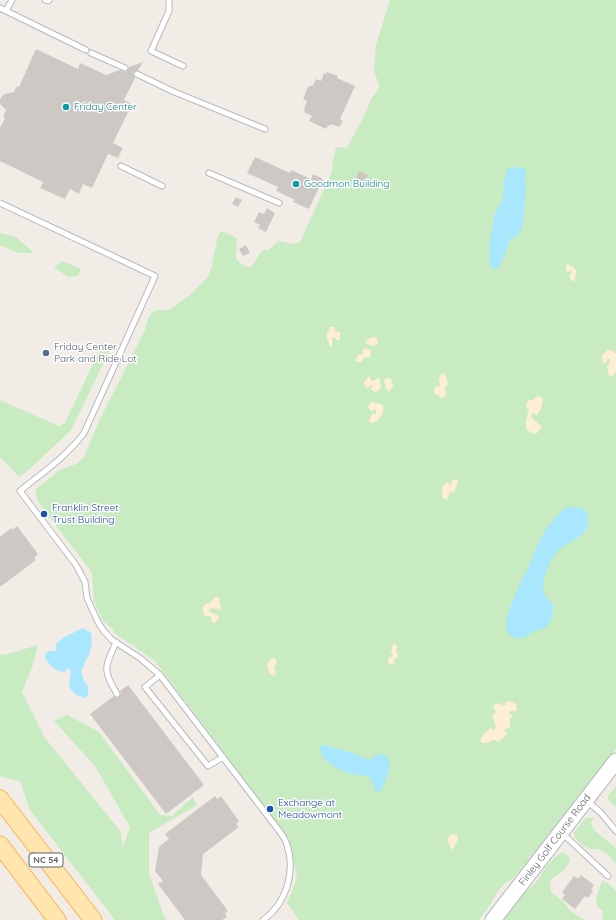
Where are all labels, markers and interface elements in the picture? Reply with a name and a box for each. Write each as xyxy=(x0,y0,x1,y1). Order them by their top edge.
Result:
place label: Friday Center xyxy=(74,101,137,113)
marker: Friday Center xyxy=(61,102,71,112)
place label: Goodmon Building xyxy=(304,178,390,190)
marker: Goodmon Building xyxy=(291,179,301,189)
place label: Friday Center Park and Ride Lot xyxy=(54,341,137,364)
marker: Friday Center Park and Ride Lot xyxy=(41,348,51,358)
place label: Franklin Street Trust Building xyxy=(52,502,119,526)
marker: Franklin Street Trust Building xyxy=(39,509,49,519)
street label: Finley Golf Course Road xyxy=(517,792,593,888)
place label: Exchange at Meadowmont xyxy=(278,797,342,820)
marker: Exchange at Meadowmont xyxy=(265,804,275,814)
road number: NC 54 xyxy=(29,853,63,867)

